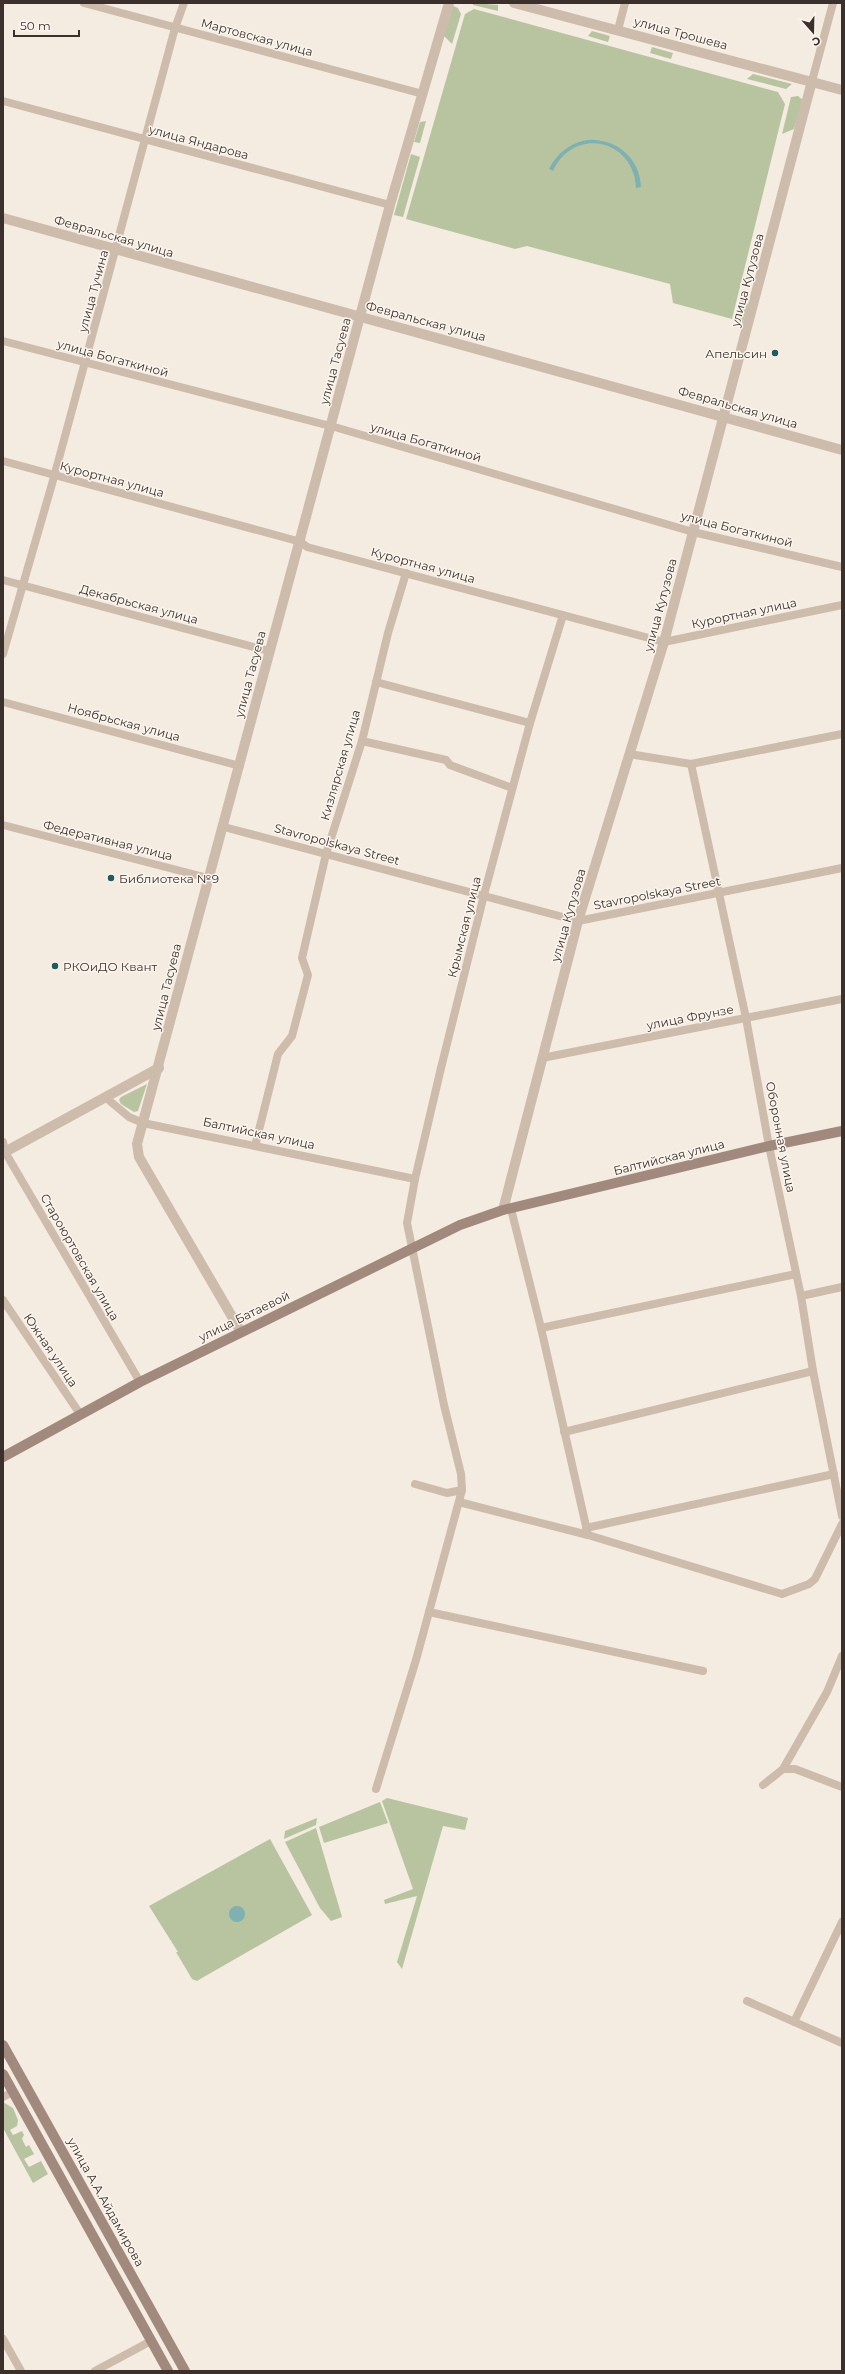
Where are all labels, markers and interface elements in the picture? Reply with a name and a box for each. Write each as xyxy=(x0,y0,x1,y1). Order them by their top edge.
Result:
scale bar xyxy=(14,12,79,38)
north arrow xyxy=(793,12,833,52)
street label: улица Трошева xyxy=(632,13,729,53)
street label: Мартовская улица xyxy=(199,15,315,59)
text: 50 m xyxy=(20,18,51,33)
text: С xyxy=(810,33,823,49)
street label: улица Яндарова xyxy=(147,121,250,163)
street label: Февральская улица xyxy=(52,212,176,260)
street label: улица Кутузова xyxy=(727,232,767,329)
street label: улица Тучина xyxy=(75,248,111,335)
street label: Февральская улица xyxy=(364,298,488,344)
street label: улица Тасуева xyxy=(316,316,354,407)
street label: улица Богаткиной xyxy=(55,336,170,380)
place label: Апельсин xyxy=(705,346,767,361)
marker: Апельсин xyxy=(770,348,780,358)
street label: Февральская улица xyxy=(676,383,800,431)
street label: улица Богаткиной xyxy=(368,419,483,465)
street label: Курортная улица xyxy=(58,458,166,500)
street label: улица Богаткиной xyxy=(679,508,794,550)
street label: Курортная улица xyxy=(369,544,477,586)
street label: улица Кутузова xyxy=(640,557,680,654)
street label: Декабрьская улица xyxy=(78,581,200,627)
street label: Курортная улица xyxy=(690,595,798,631)
street label: улица Тасуева xyxy=(231,629,269,720)
street label: Ноябрьская улица xyxy=(66,700,182,744)
street label: Кизлярская улица xyxy=(317,708,363,822)
street label: Федеративная улица xyxy=(42,817,174,863)
street label: Stavropolskaya Street xyxy=(273,820,401,868)
street label: улица Кутузова xyxy=(547,867,588,964)
place label: Библиотека №9 xyxy=(119,871,219,886)
marker: Библиотека №9 xyxy=(106,873,116,883)
street label: Stavropolskaya Street xyxy=(592,873,722,913)
street label: Крымская улица xyxy=(444,875,484,979)
street label: улица Тасуева xyxy=(148,942,184,1033)
place label: РКОиДО Квант xyxy=(63,959,158,974)
marker: РКОиДО Квант xyxy=(50,961,60,971)
street label: улица Фрунзе xyxy=(644,1001,735,1033)
street label: Оборонная улица xyxy=(763,1080,799,1194)
street label: Балтийская улица xyxy=(202,1114,316,1152)
street label: Балтийская улица xyxy=(612,1136,726,1178)
street label: Староюртовская улица xyxy=(37,1191,123,1323)
street label: улица Батаевой xyxy=(195,1287,292,1345)
street label: Южная улица xyxy=(21,1310,81,1390)
street label: улица А.А.Айдамирова xyxy=(64,2134,148,2269)

